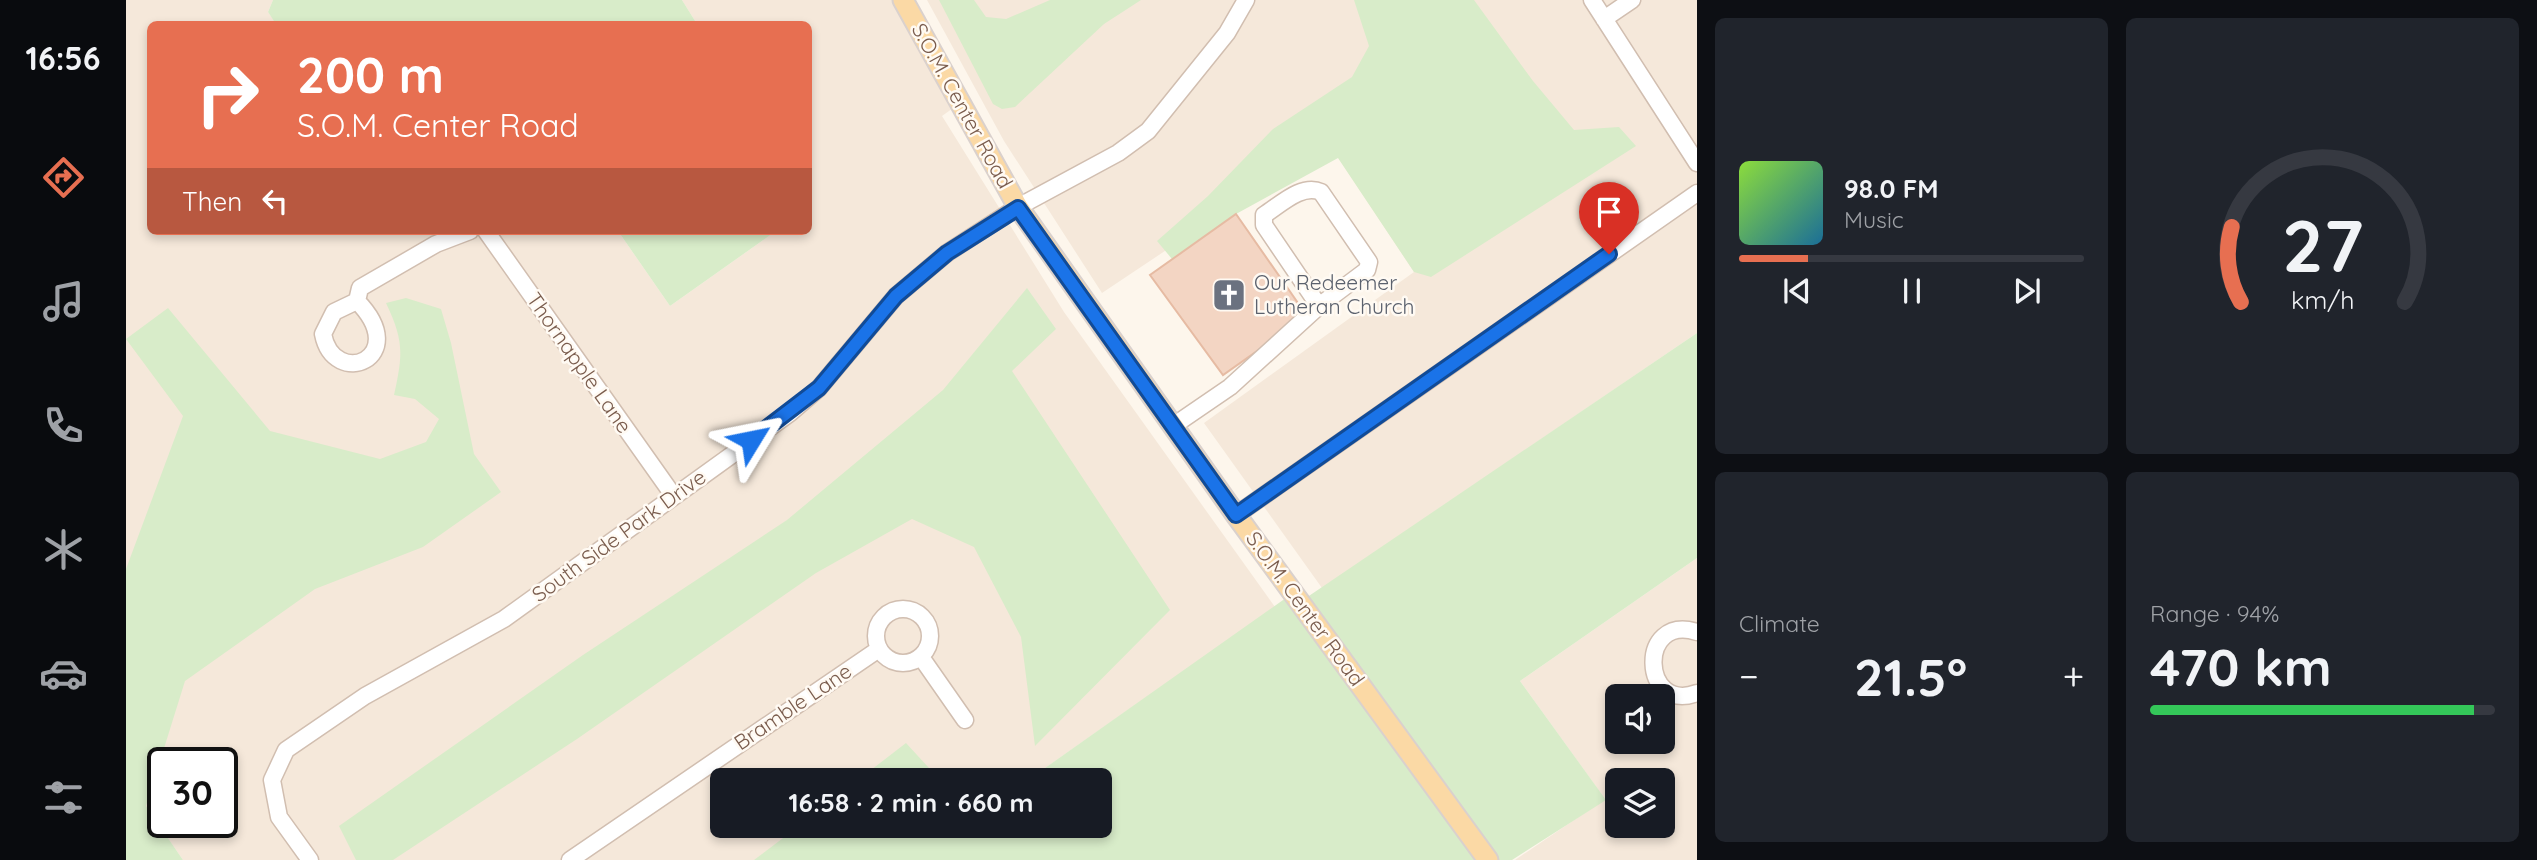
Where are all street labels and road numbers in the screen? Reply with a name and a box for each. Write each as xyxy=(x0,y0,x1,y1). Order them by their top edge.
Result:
street label: S.O.M. Center Road xyxy=(907,18,1019,193)
street label: Thornapple Lane xyxy=(522,287,638,438)
street label: South Side Park Drive xyxy=(526,463,710,607)
street label: S.O.M. Center Road xyxy=(1241,526,1371,691)
street label: Bramble Lane xyxy=(729,657,856,755)

